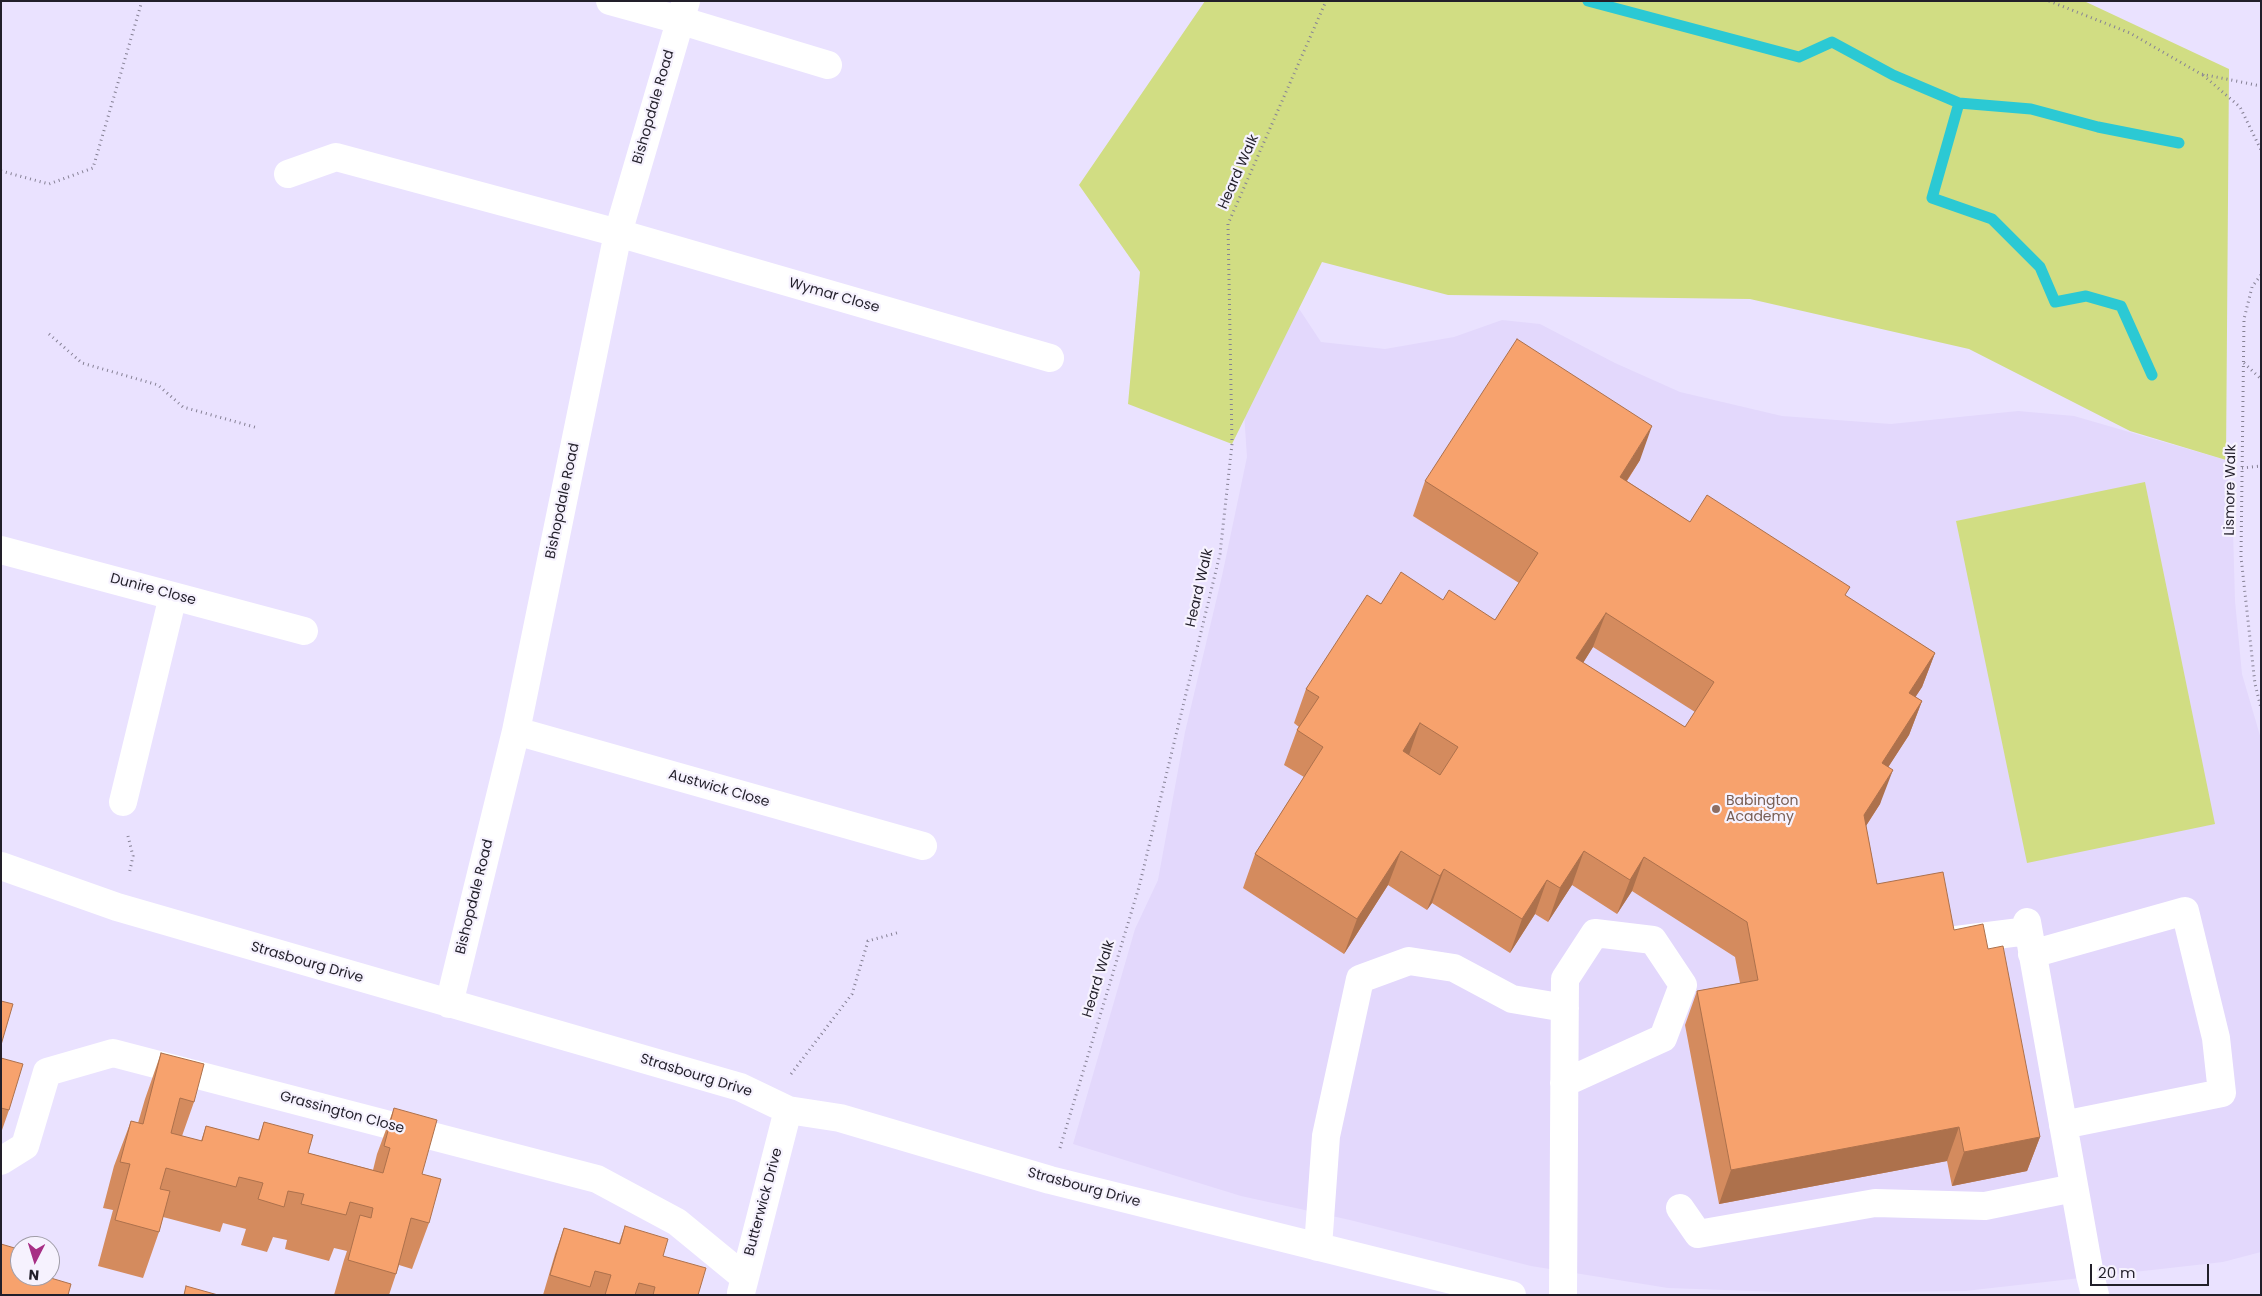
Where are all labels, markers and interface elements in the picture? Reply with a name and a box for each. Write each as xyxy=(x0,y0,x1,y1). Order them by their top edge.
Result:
street label: Bishopdale Road xyxy=(630,48,678,166)
street label: Heard Walk xyxy=(1215,132,1263,212)
street label: Wymar Close xyxy=(787,275,881,317)
street label: Bishopdale Road xyxy=(543,442,583,560)
street label: Lismore Walk xyxy=(2222,444,2240,536)
street label: Heard Walk xyxy=(1183,547,1217,629)
street label: Dunire Close xyxy=(108,570,198,610)
street label: Austwick Close xyxy=(667,767,771,811)
place label: Babington Academy xyxy=(1726,793,1798,826)
marker: Babington Academy xyxy=(1710,803,1722,815)
street label: Bishopdale Road xyxy=(453,838,497,956)
street label: Heard Walk xyxy=(1079,938,1119,1020)
street label: Strasbourg Drive xyxy=(249,939,365,987)
street label: Strasbourg Drive xyxy=(638,1051,754,1101)
street label: Grassington Close xyxy=(278,1088,406,1138)
street label: Butterwick Drive xyxy=(742,1146,786,1258)
street label: Strasbourg Drive xyxy=(1026,1165,1142,1211)
north arrow xyxy=(10,1236,60,1286)
scale bar xyxy=(2092,1254,2211,1286)
text: 20 m xyxy=(2098,1262,2136,1283)
text: N xyxy=(28,1265,40,1285)

